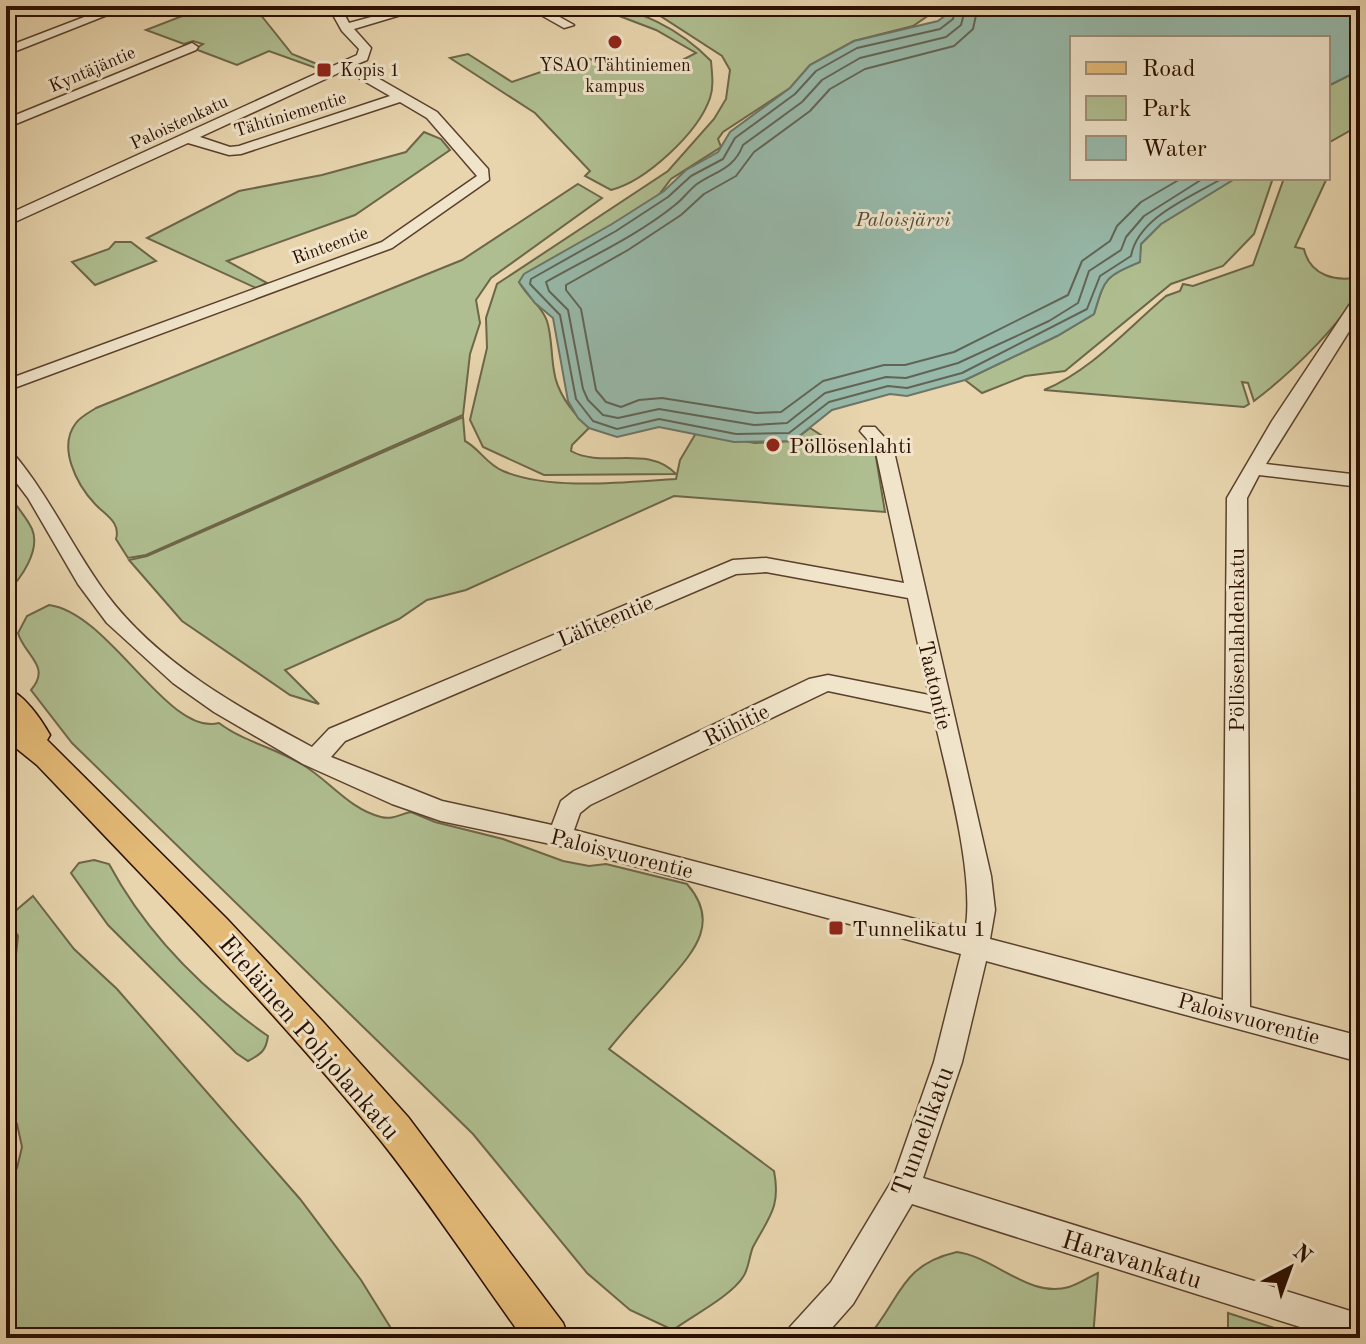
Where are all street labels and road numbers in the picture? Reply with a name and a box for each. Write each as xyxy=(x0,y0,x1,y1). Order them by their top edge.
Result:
street label: Kyntäjäntie xyxy=(47,44,138,96)
street label: Tähtiniementie xyxy=(232,89,349,141)
street label: Paloistenkatu xyxy=(128,92,231,153)
street label: Rinteentie xyxy=(290,224,371,268)
street label: Pöllösenlahdenkatu xyxy=(1227,548,1249,732)
street label: Lähteentie xyxy=(555,592,657,652)
street label: Taatontie xyxy=(913,639,955,732)
street label: Riihitie xyxy=(701,701,773,751)
street label: Paloisvuorentie xyxy=(548,827,695,883)
street label: Eteläinen Pohjolankatu xyxy=(213,931,404,1145)
street label: Paloisvuorentie xyxy=(1175,990,1322,1049)
street label: Tunnelikatu xyxy=(888,1063,959,1200)
street label: Haravankatu xyxy=(1058,1227,1205,1295)

